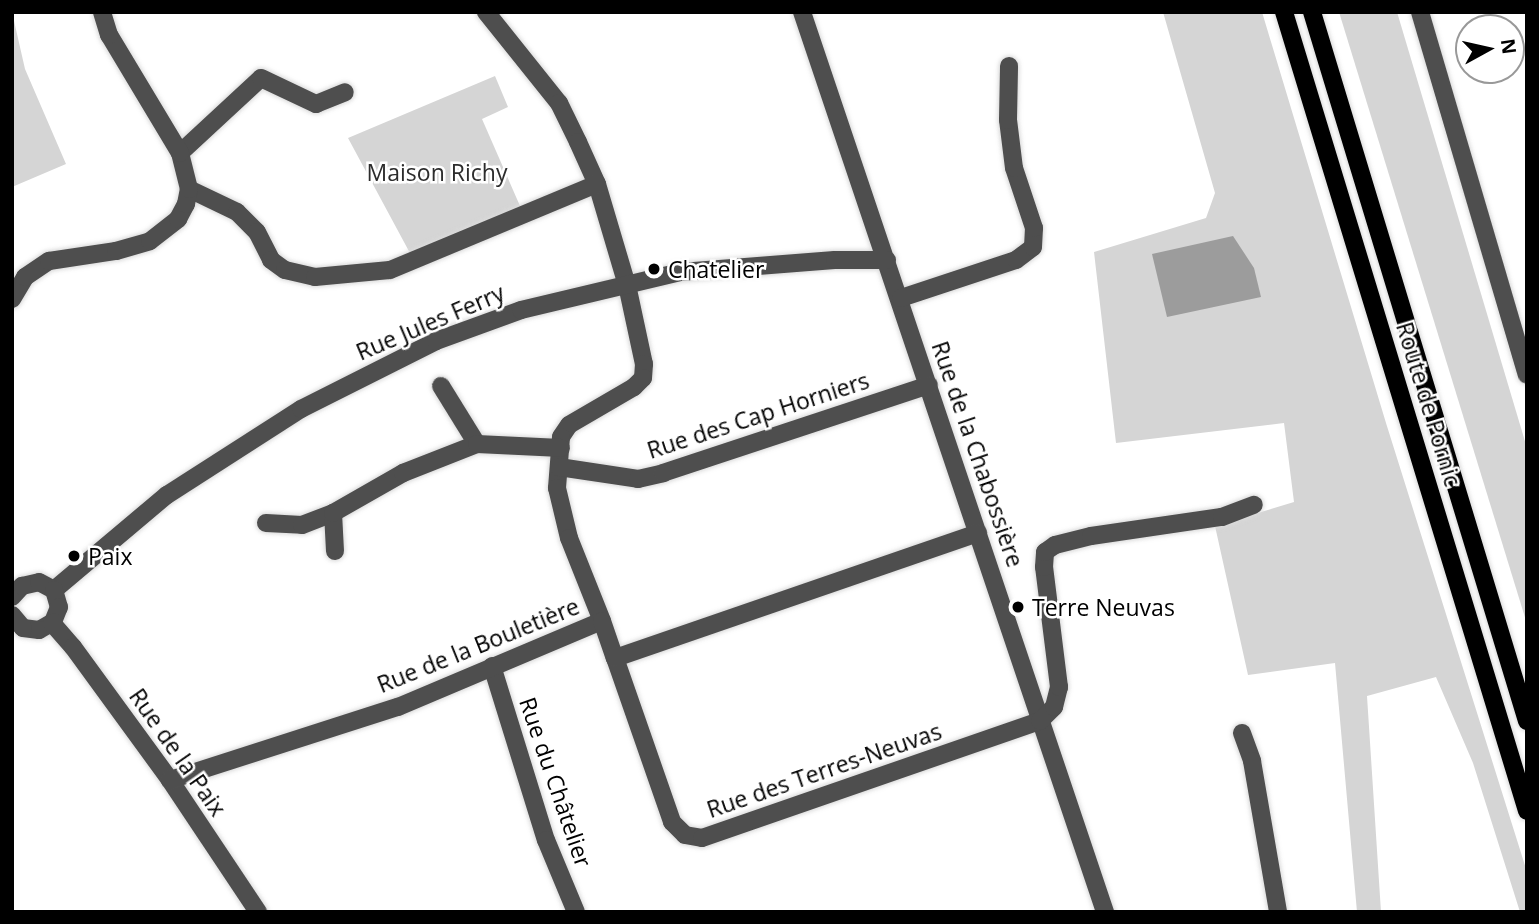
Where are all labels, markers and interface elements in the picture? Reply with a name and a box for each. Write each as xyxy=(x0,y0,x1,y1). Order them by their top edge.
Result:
north arrow xyxy=(1455,14,1525,84)
text: N xyxy=(1495,37,1523,56)
park label: Maison Richy xyxy=(367,158,507,186)
place label: Chatelier xyxy=(668,255,764,283)
marker: Chatelier xyxy=(646,261,662,277)
street label: Rue Jules Ferry xyxy=(352,278,508,366)
street label: Route de Pornic xyxy=(1391,319,1467,489)
street label: Rue de la Chabossière xyxy=(926,337,1030,571)
street label: Rue des Cap Horniers xyxy=(644,366,872,464)
place label: Paix xyxy=(88,542,132,570)
marker: Paix xyxy=(66,548,82,564)
street label: Rue de la Bouletière xyxy=(373,592,583,698)
place label: Terre Neuvas xyxy=(1032,593,1175,621)
marker: Terre Neuvas xyxy=(1010,599,1026,615)
street label: Rue de la Paix xyxy=(124,683,232,821)
street label: Rue du Châtelier xyxy=(514,693,598,871)
street label: Rue des Terres-Neuvas xyxy=(703,717,945,823)

